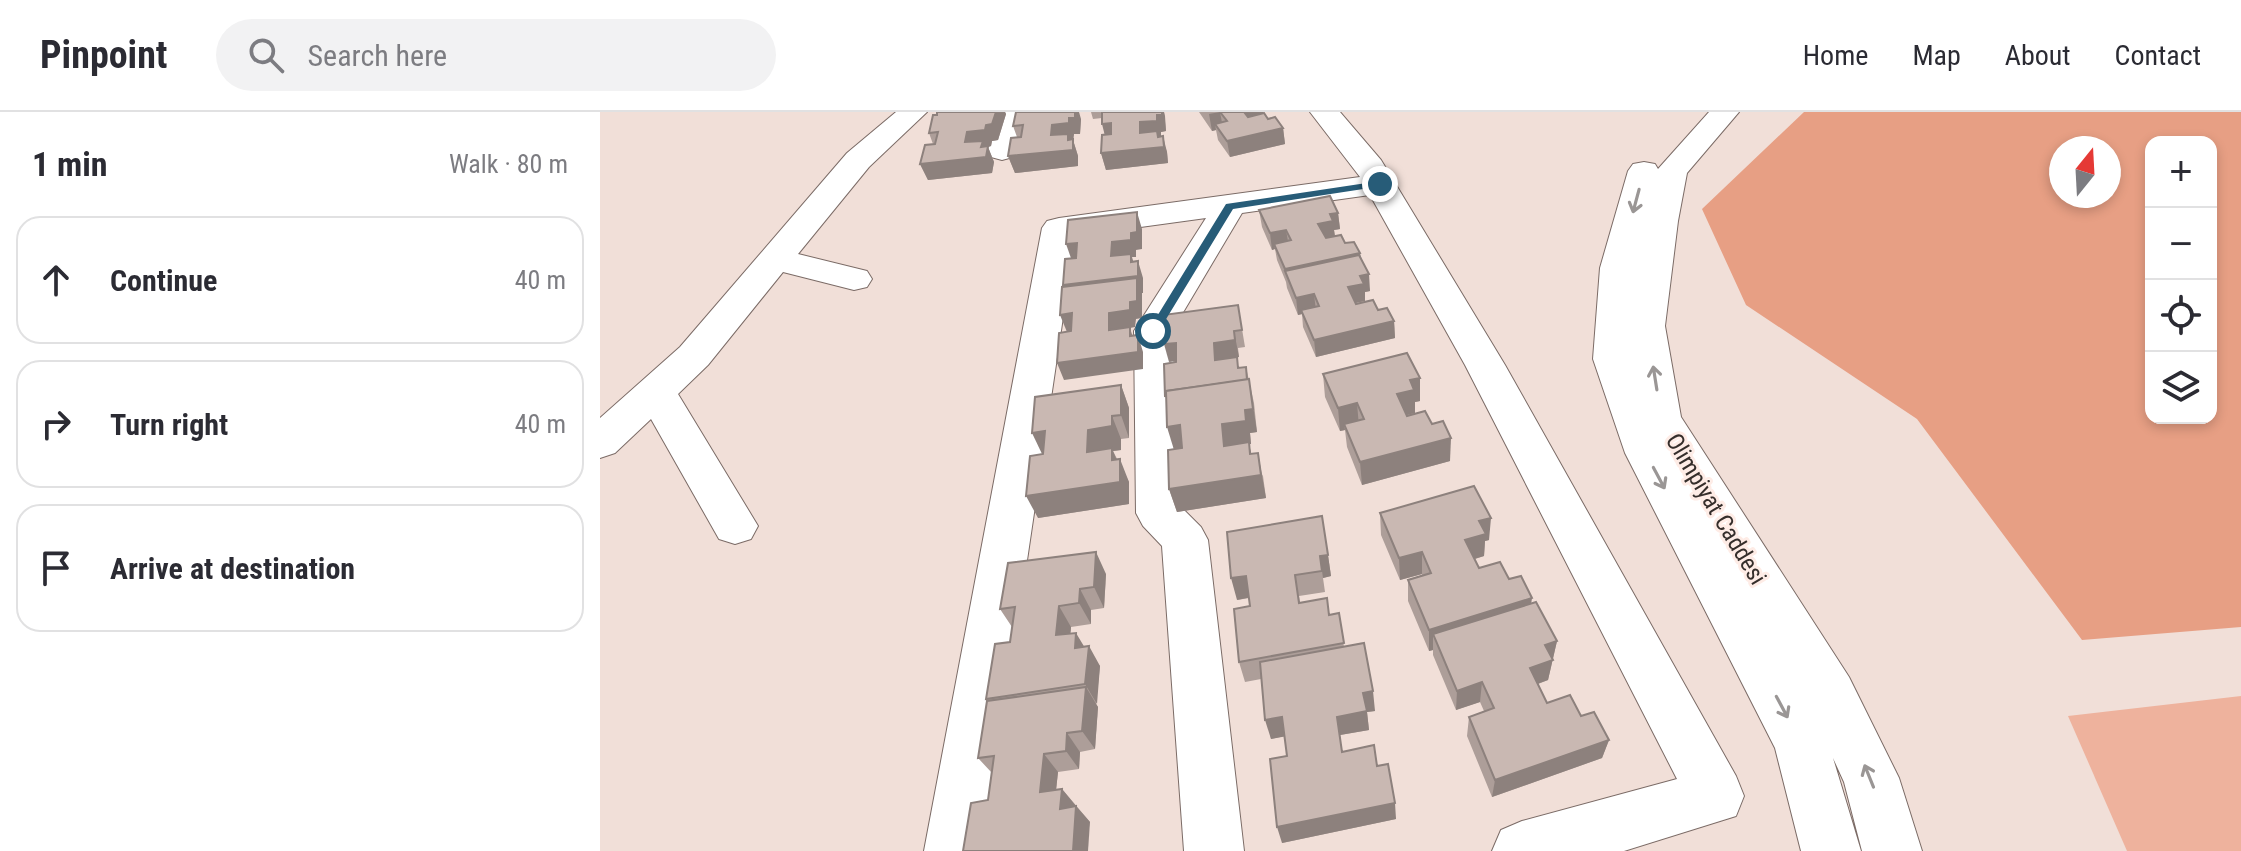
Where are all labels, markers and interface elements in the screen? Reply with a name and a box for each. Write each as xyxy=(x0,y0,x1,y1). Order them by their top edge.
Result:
search box xyxy=(216,19,776,91)
text: Pinpoint xyxy=(40,33,168,77)
icon: search xyxy=(244,33,288,77)
text: Search here xyxy=(308,38,447,73)
text: Home xyxy=(1803,39,1868,72)
text: Map xyxy=(1912,39,1961,72)
text: About xyxy=(2005,39,2071,72)
text: Contact xyxy=(2115,39,2201,72)
north arrow xyxy=(2049,136,2121,208)
map controls xyxy=(2145,136,2217,424)
button: + xyxy=(2145,136,2217,208)
text: 1 min xyxy=(32,144,108,184)
text: Walk · 80 m xyxy=(449,149,568,179)
route end xyxy=(1362,166,1398,202)
one-way arrow xyxy=(1628,188,1643,214)
button: − xyxy=(2145,208,2217,280)
icon: ahead xyxy=(34,258,78,302)
text: Continue xyxy=(110,263,217,298)
text: 40 m xyxy=(515,265,566,295)
button: locate xyxy=(2145,280,2217,352)
route start xyxy=(1135,313,1171,349)
button: layers xyxy=(2145,352,2217,424)
one-way arrow xyxy=(1646,365,1661,391)
icon: right xyxy=(34,402,78,446)
text: Turn right xyxy=(110,407,228,442)
text: 40 m xyxy=(515,409,566,439)
street label: Olimpiyat Caddesi xyxy=(1660,428,1772,590)
one-way arrow xyxy=(1652,465,1668,489)
icon: arrive xyxy=(34,546,78,590)
text: Arrive at destination xyxy=(110,551,355,586)
one-way arrow xyxy=(1775,694,1790,718)
one-way arrow xyxy=(1861,765,1876,789)

